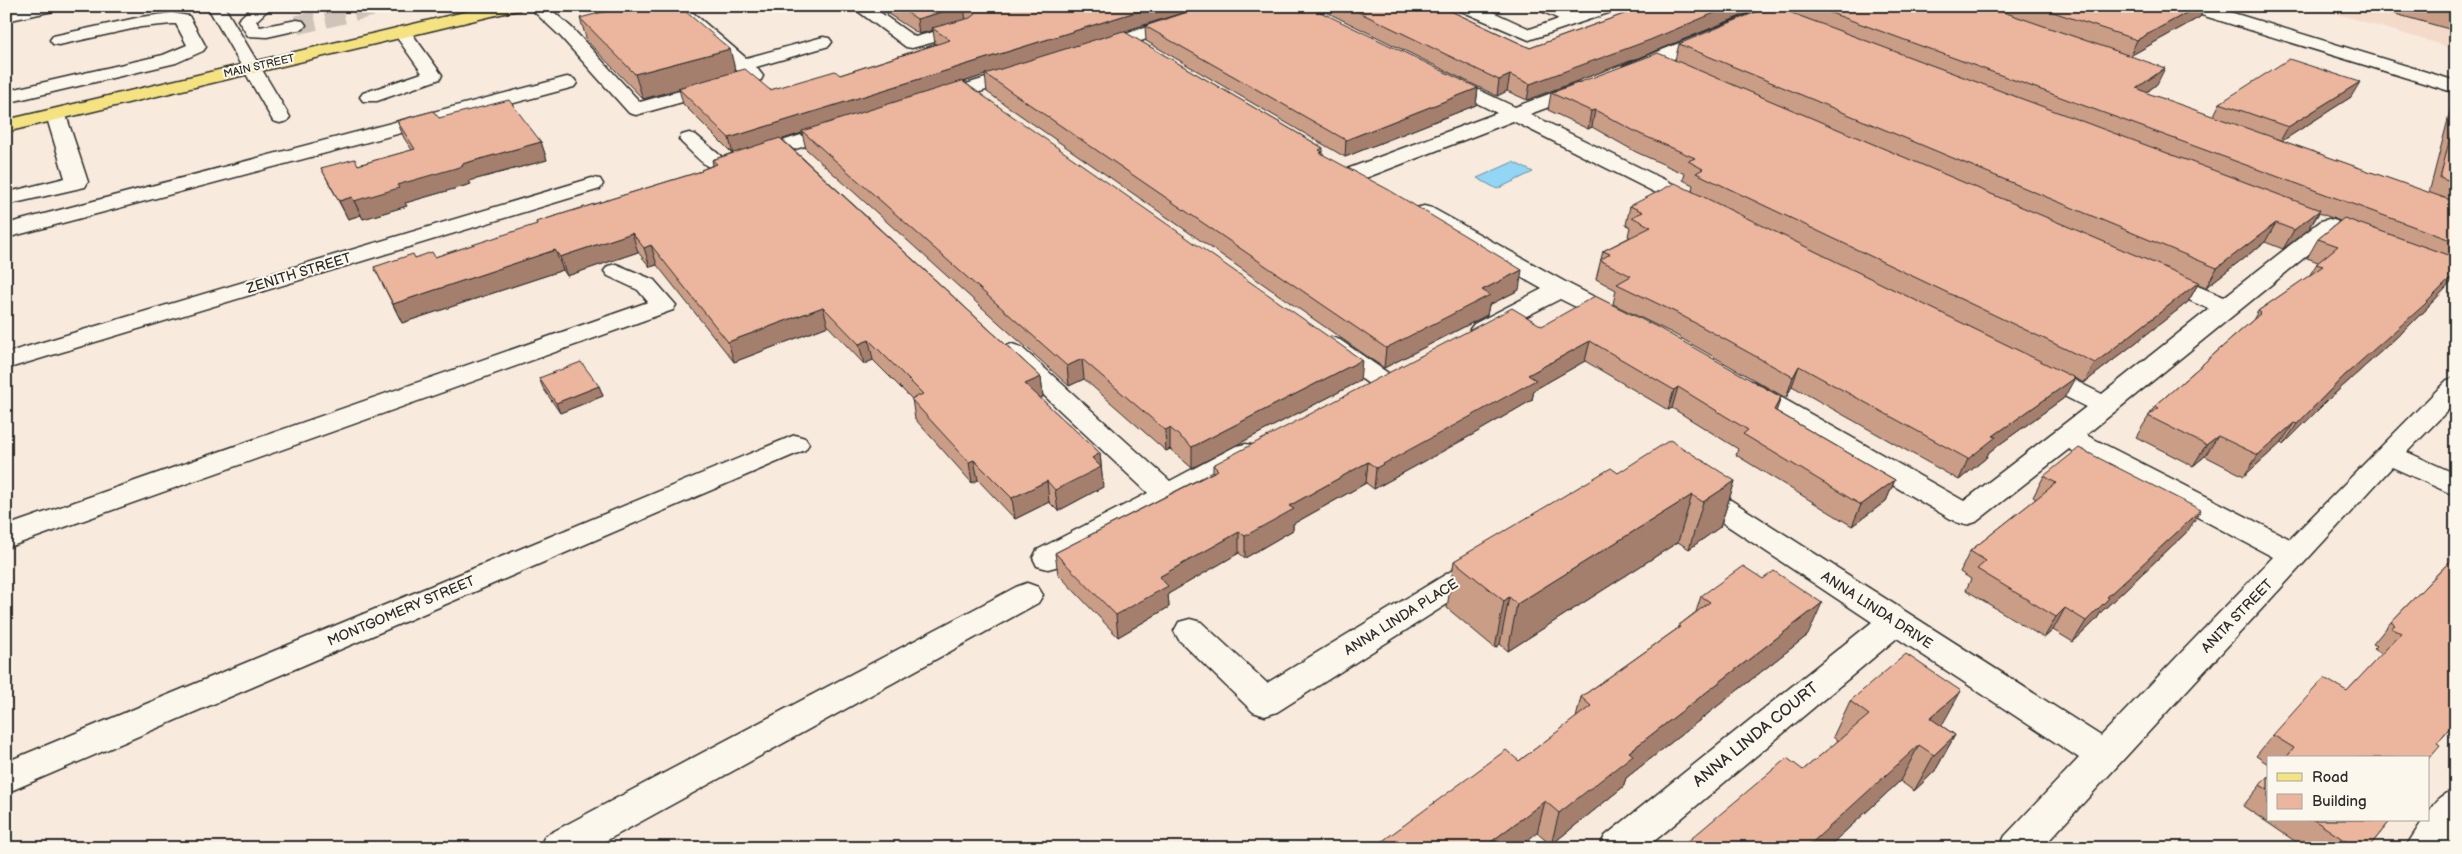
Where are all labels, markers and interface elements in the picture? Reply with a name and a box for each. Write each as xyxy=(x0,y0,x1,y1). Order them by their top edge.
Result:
street label: MAIN STREET xyxy=(222,51,296,81)
street label: ZENITH STREET xyxy=(244,249,354,297)
street label: ANNA LINDA DRIVE xyxy=(1818,568,1936,652)
street label: MONTGOMERY STREET xyxy=(325,572,478,650)
street label: ANNA LINDA PLACE xyxy=(1341,575,1461,659)
street label: ANITA STREET xyxy=(2198,575,2277,656)
street label: ANNA LINDA COURT xyxy=(1690,678,1823,791)
legend xyxy=(2267,756,2430,822)
text: Road xyxy=(2312,768,2348,787)
text: Building xyxy=(2312,792,2367,811)

